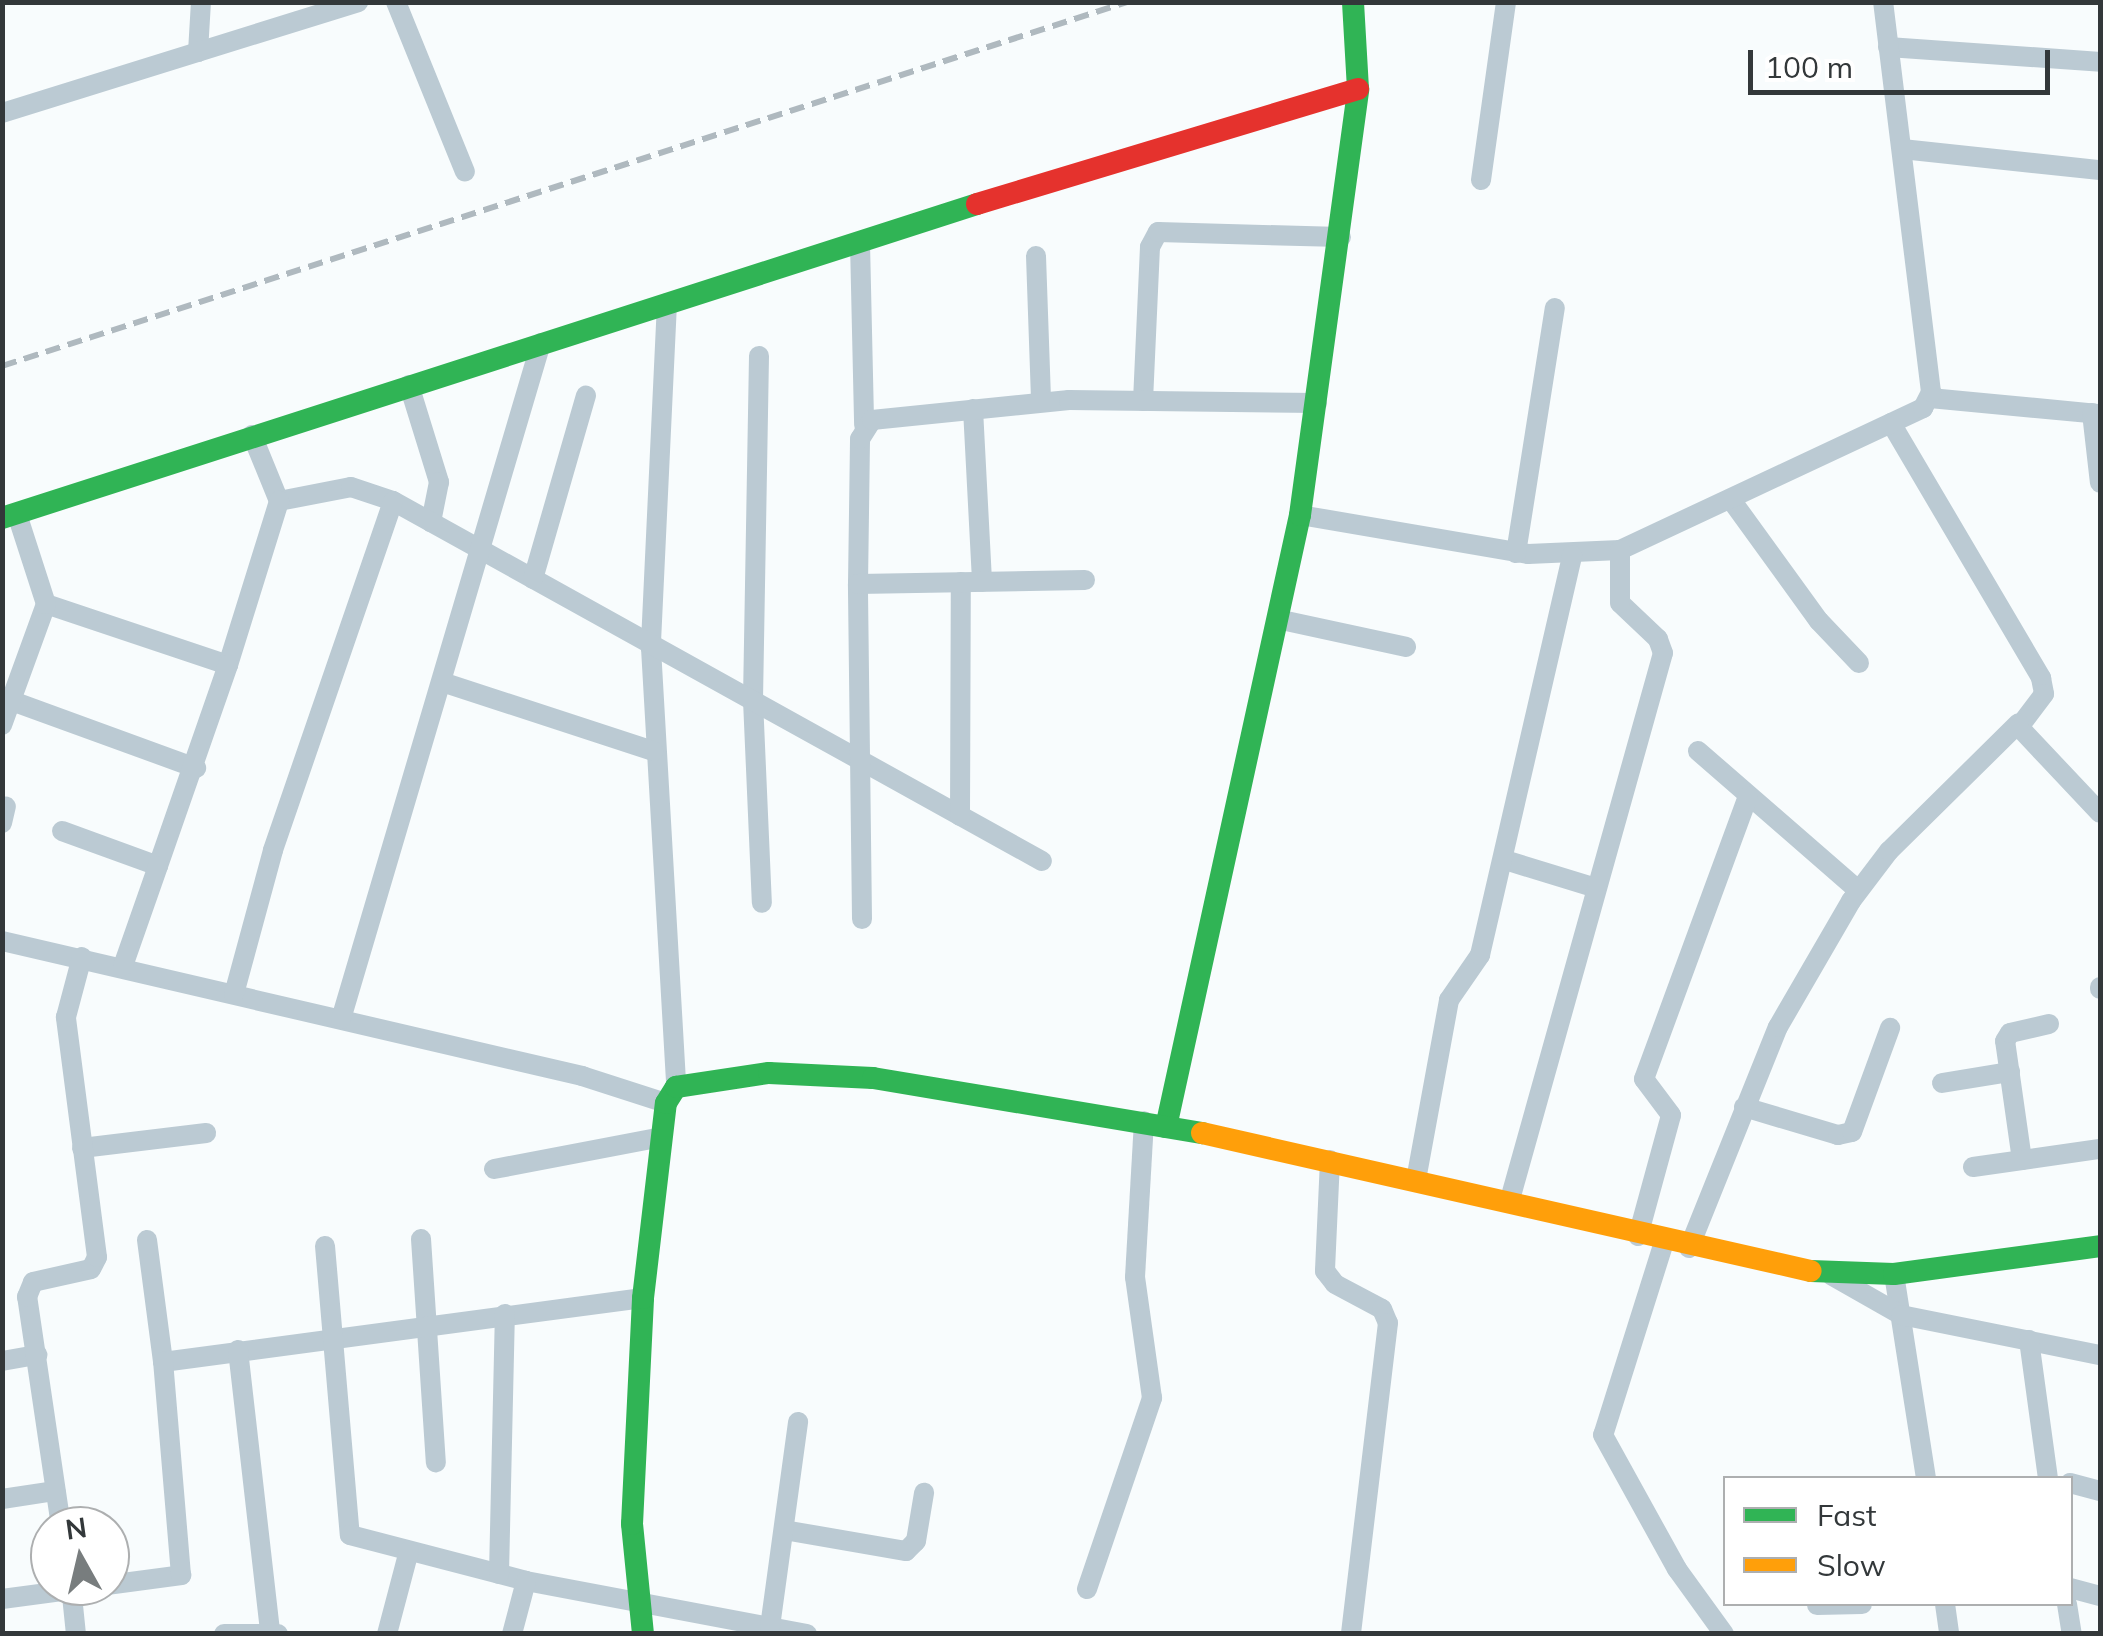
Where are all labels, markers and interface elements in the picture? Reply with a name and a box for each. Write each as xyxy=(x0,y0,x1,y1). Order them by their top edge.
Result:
scale bar xyxy=(1753,30,2056,92)
text: 100 m xyxy=(1765,48,1853,86)
legend xyxy=(1723,1476,2073,1606)
text: Fast xyxy=(1817,1496,1877,1534)
north arrow xyxy=(30,1506,130,1606)
text: N xyxy=(63,1509,89,1547)
text: Slow xyxy=(1817,1546,1886,1584)

